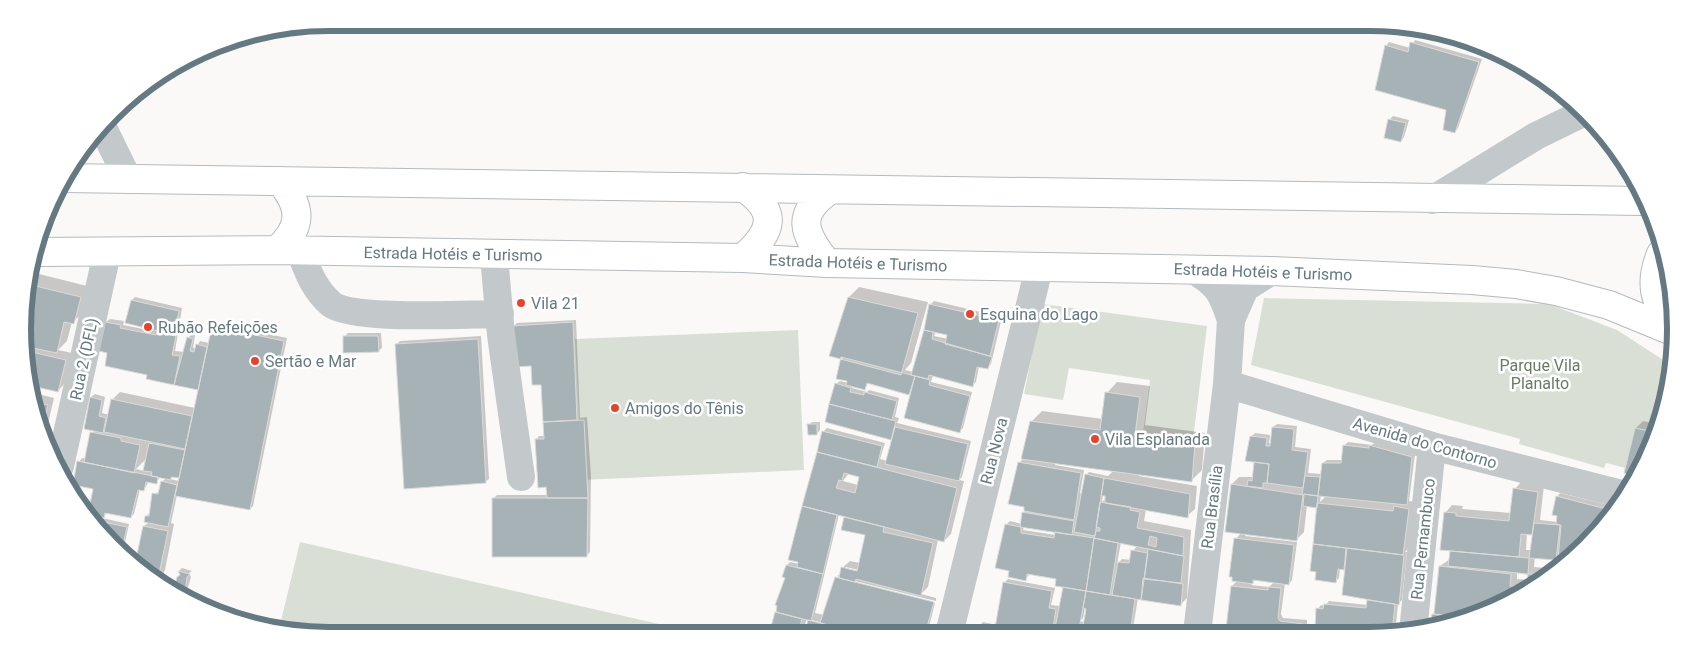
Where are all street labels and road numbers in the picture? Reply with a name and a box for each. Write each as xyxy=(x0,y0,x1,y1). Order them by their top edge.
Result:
street label: Estrada Hotéis e Turismo xyxy=(363,243,543,265)
street label: Estrada Hotéis e Turismo xyxy=(768,250,948,276)
street label: Estrada Hotéis e Turismo xyxy=(1173,259,1353,285)
street label: Rua 2 (DFL) xyxy=(66,316,102,402)
street label: Avenida do Contorno xyxy=(1351,413,1499,473)
street label: Rua Nova xyxy=(977,416,1011,486)
street label: Rua Brasília xyxy=(1197,464,1227,550)
street label: Rua Pernambuco xyxy=(1407,477,1439,601)

